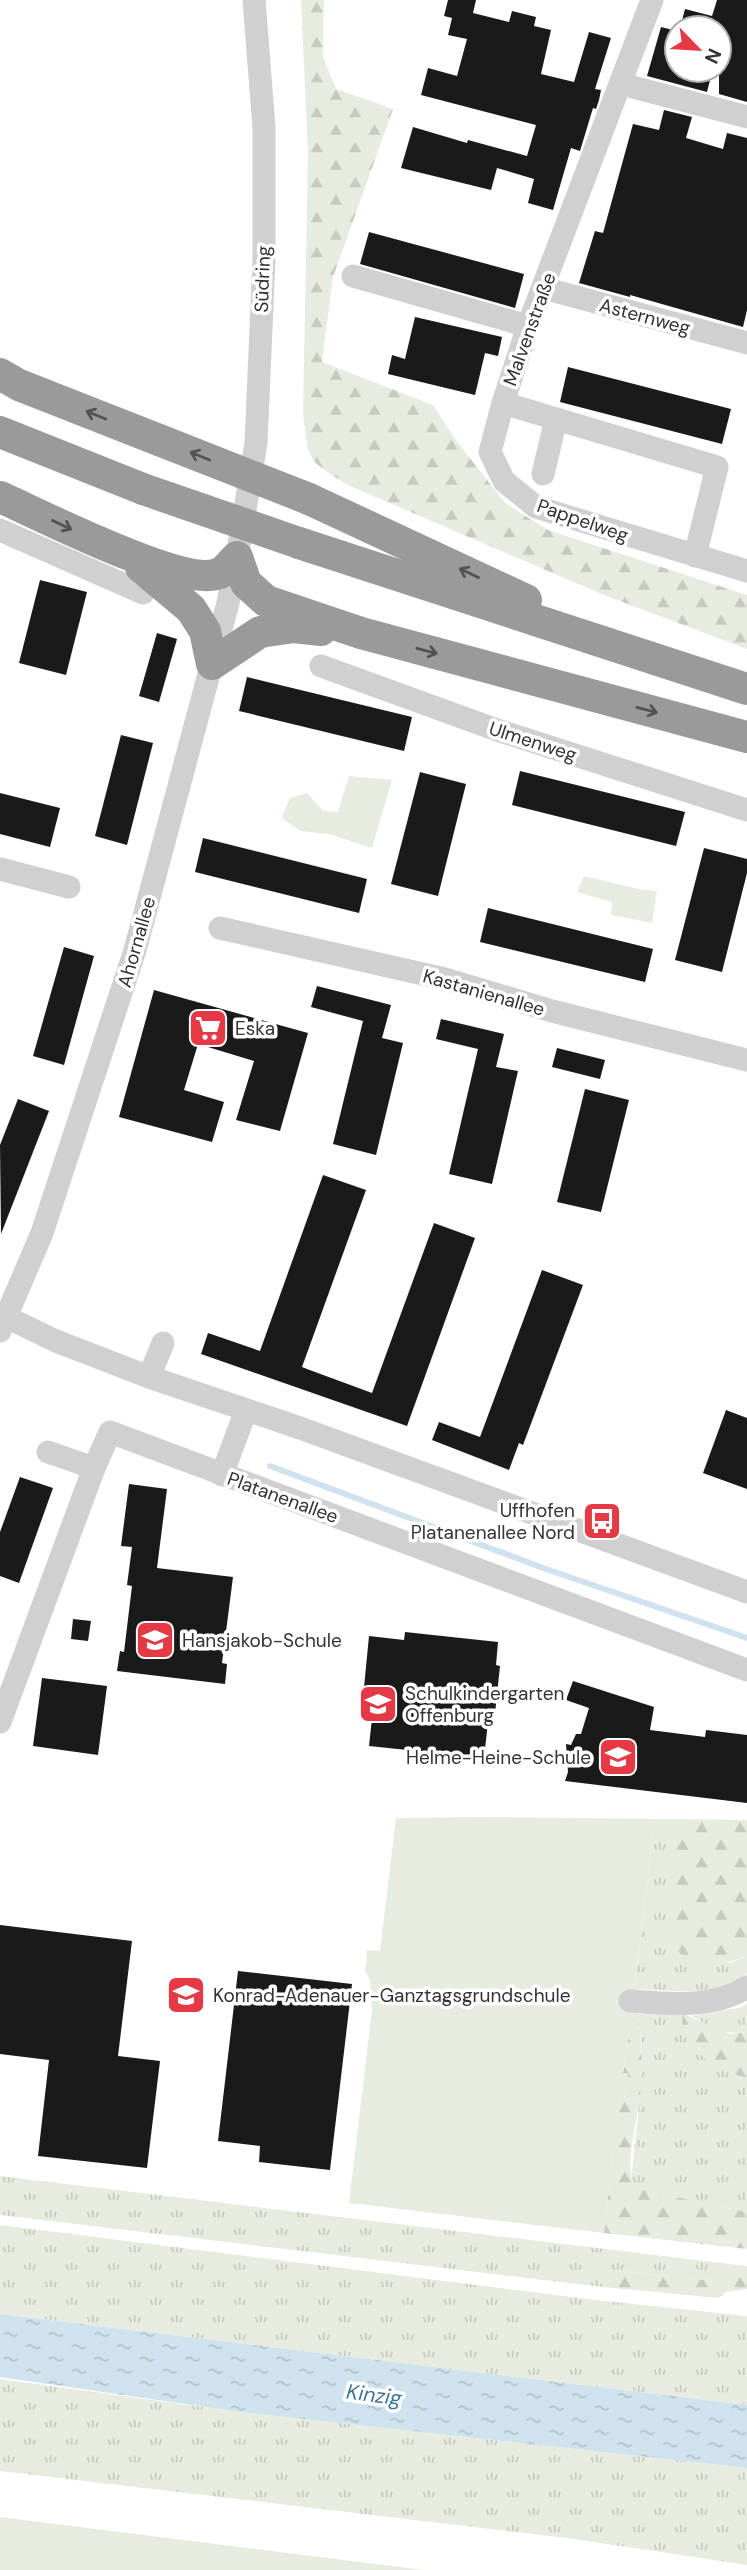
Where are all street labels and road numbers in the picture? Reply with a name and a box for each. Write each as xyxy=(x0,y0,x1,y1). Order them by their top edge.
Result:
street label: Südring xyxy=(249,245,276,313)
street label: Malvenstraße xyxy=(497,269,562,389)
street label: Asternweg xyxy=(597,292,693,341)
street label: Pappelweg xyxy=(534,493,632,548)
street label: Ulmenweg xyxy=(486,716,580,768)
street label: Ahornallee xyxy=(112,894,161,990)
street label: Kastanienallee xyxy=(420,963,548,1022)
street label: Platanenallee xyxy=(224,1466,342,1529)

